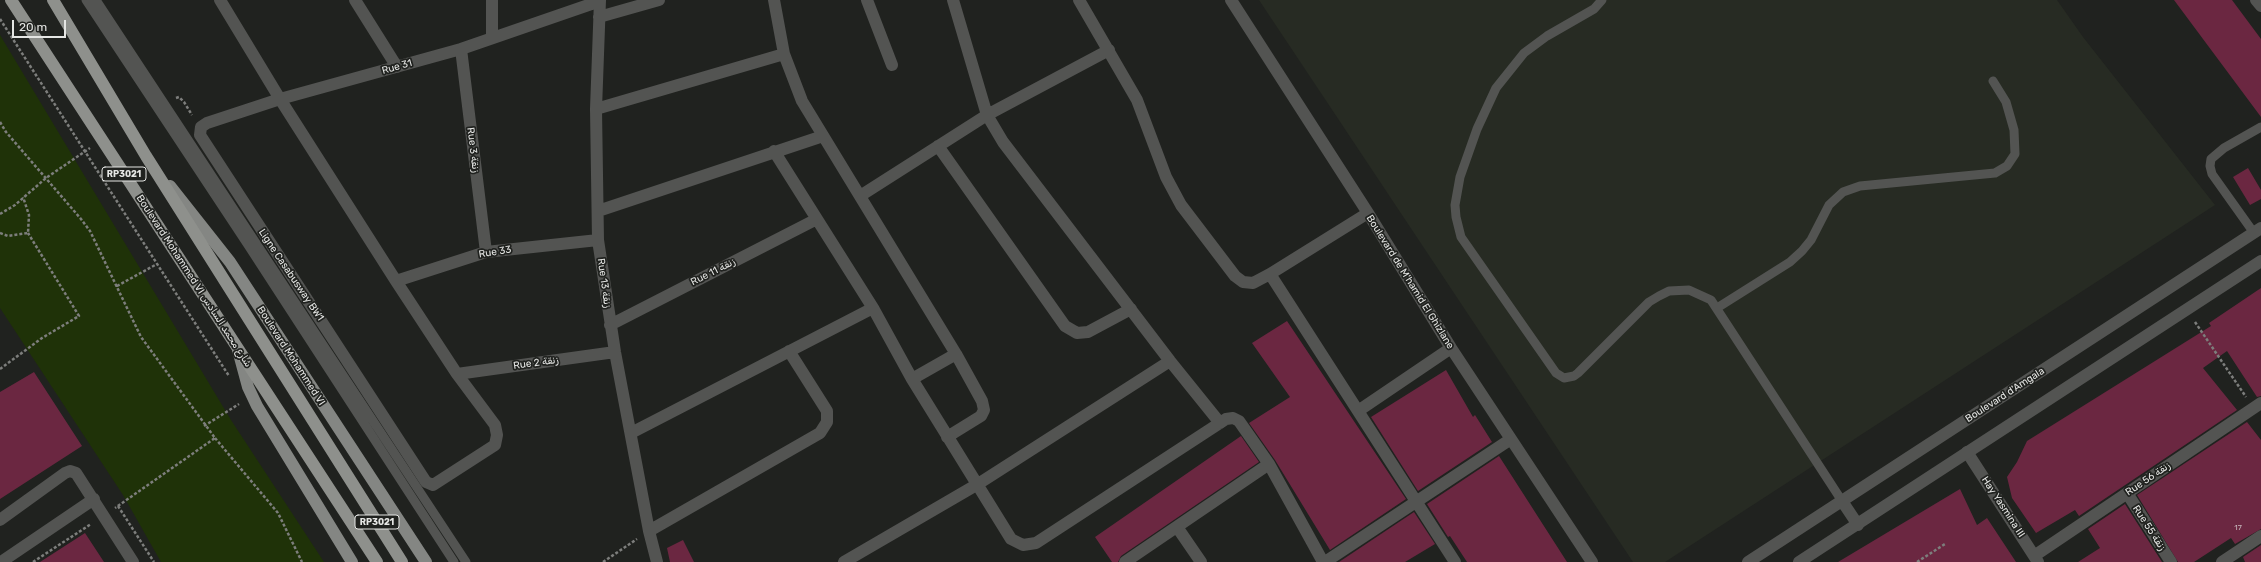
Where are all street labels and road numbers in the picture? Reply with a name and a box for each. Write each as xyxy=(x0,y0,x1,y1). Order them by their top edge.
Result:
street label: Rue 31 xyxy=(381,57,413,77)
street label: Rue 3 زنقة xyxy=(464,127,482,173)
road number: RP3021 xyxy=(102,167,146,181)
street label: Boulevard Mohammed VI شارع محمد السادس xyxy=(134,193,254,369)
street label: Boulevard de M'hamid El Ghizlane xyxy=(1364,213,1456,351)
street label: Ligne Casabusway BW1 xyxy=(256,227,326,323)
street label: Rue 33 xyxy=(478,244,512,260)
street label: Rue 11 زنقة xyxy=(689,256,737,288)
street label: Rue 13 زنقة xyxy=(595,257,613,309)
street label: Boulevard Mohammed VI xyxy=(254,304,328,408)
street label: Rue 2 زنقة xyxy=(513,354,559,372)
street label: Boulevard d'Amgala xyxy=(1963,365,2047,425)
street label: Rue 56 زنقة xyxy=(2123,460,2173,498)
street label: Hay Yasmina III xyxy=(1979,474,2027,540)
street label: Rue 55 زنقة xyxy=(2130,503,2168,553)
road number: RP3021 xyxy=(355,515,399,529)

